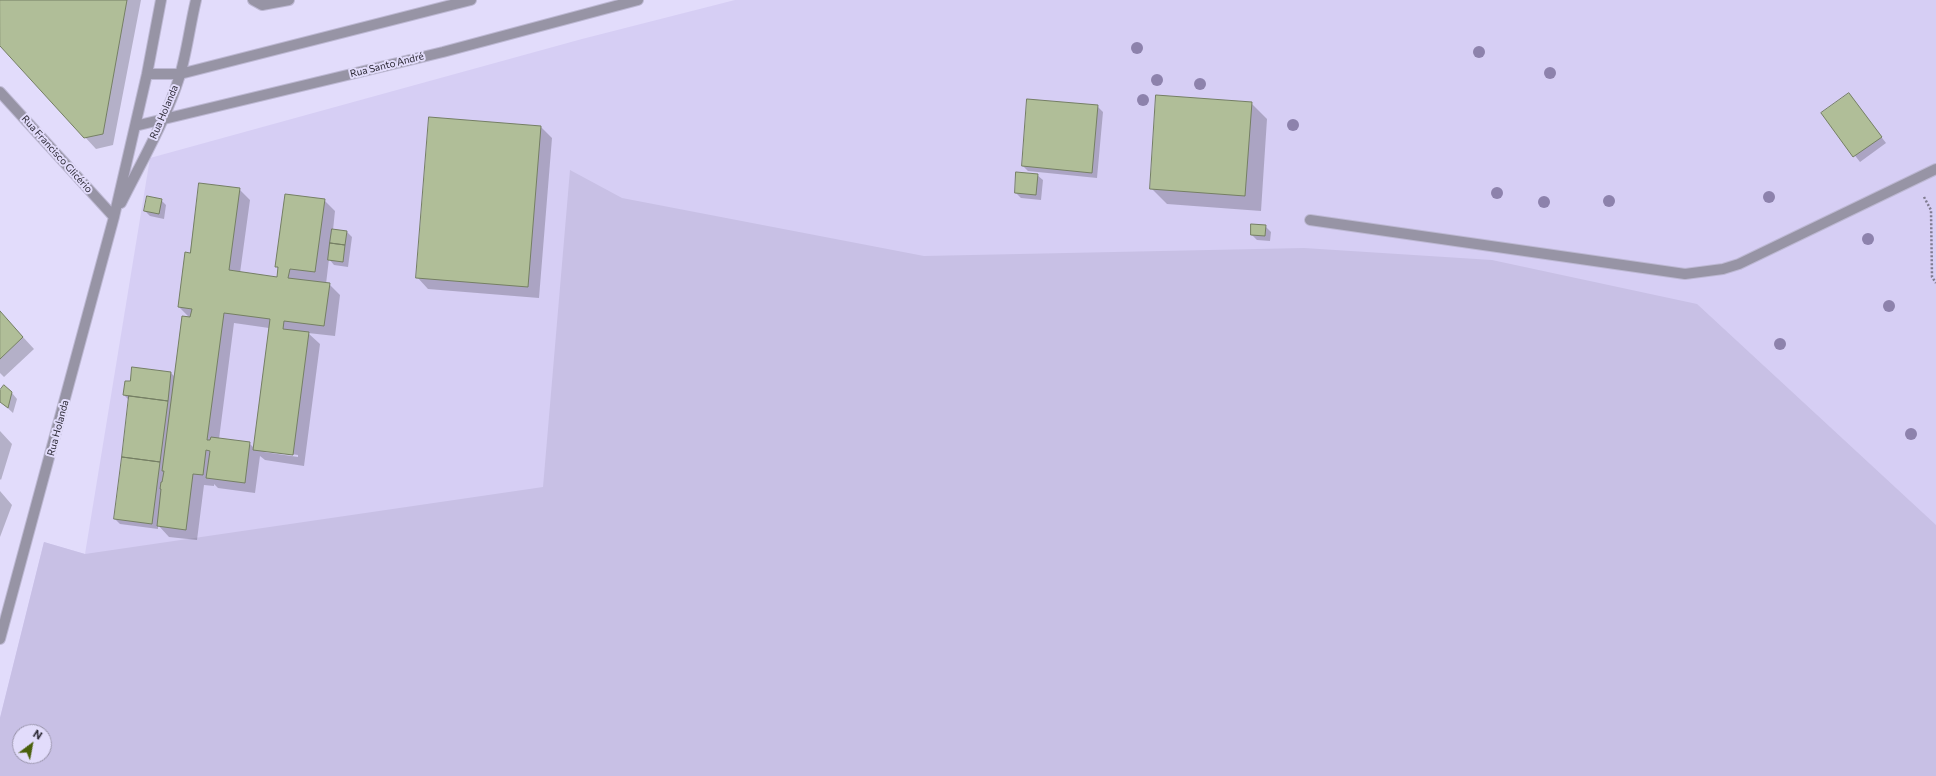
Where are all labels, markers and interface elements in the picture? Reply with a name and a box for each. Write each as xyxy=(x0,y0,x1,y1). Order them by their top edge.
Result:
street label: Rua Santo André xyxy=(349,50,425,80)
street label: Rua Holanda xyxy=(147,83,181,141)
street label: Rua Francisco Glicério xyxy=(19,113,95,195)
street label: Rua Holanda xyxy=(45,399,71,457)
north arrow xyxy=(12,724,52,764)
text: N xyxy=(31,727,45,742)

